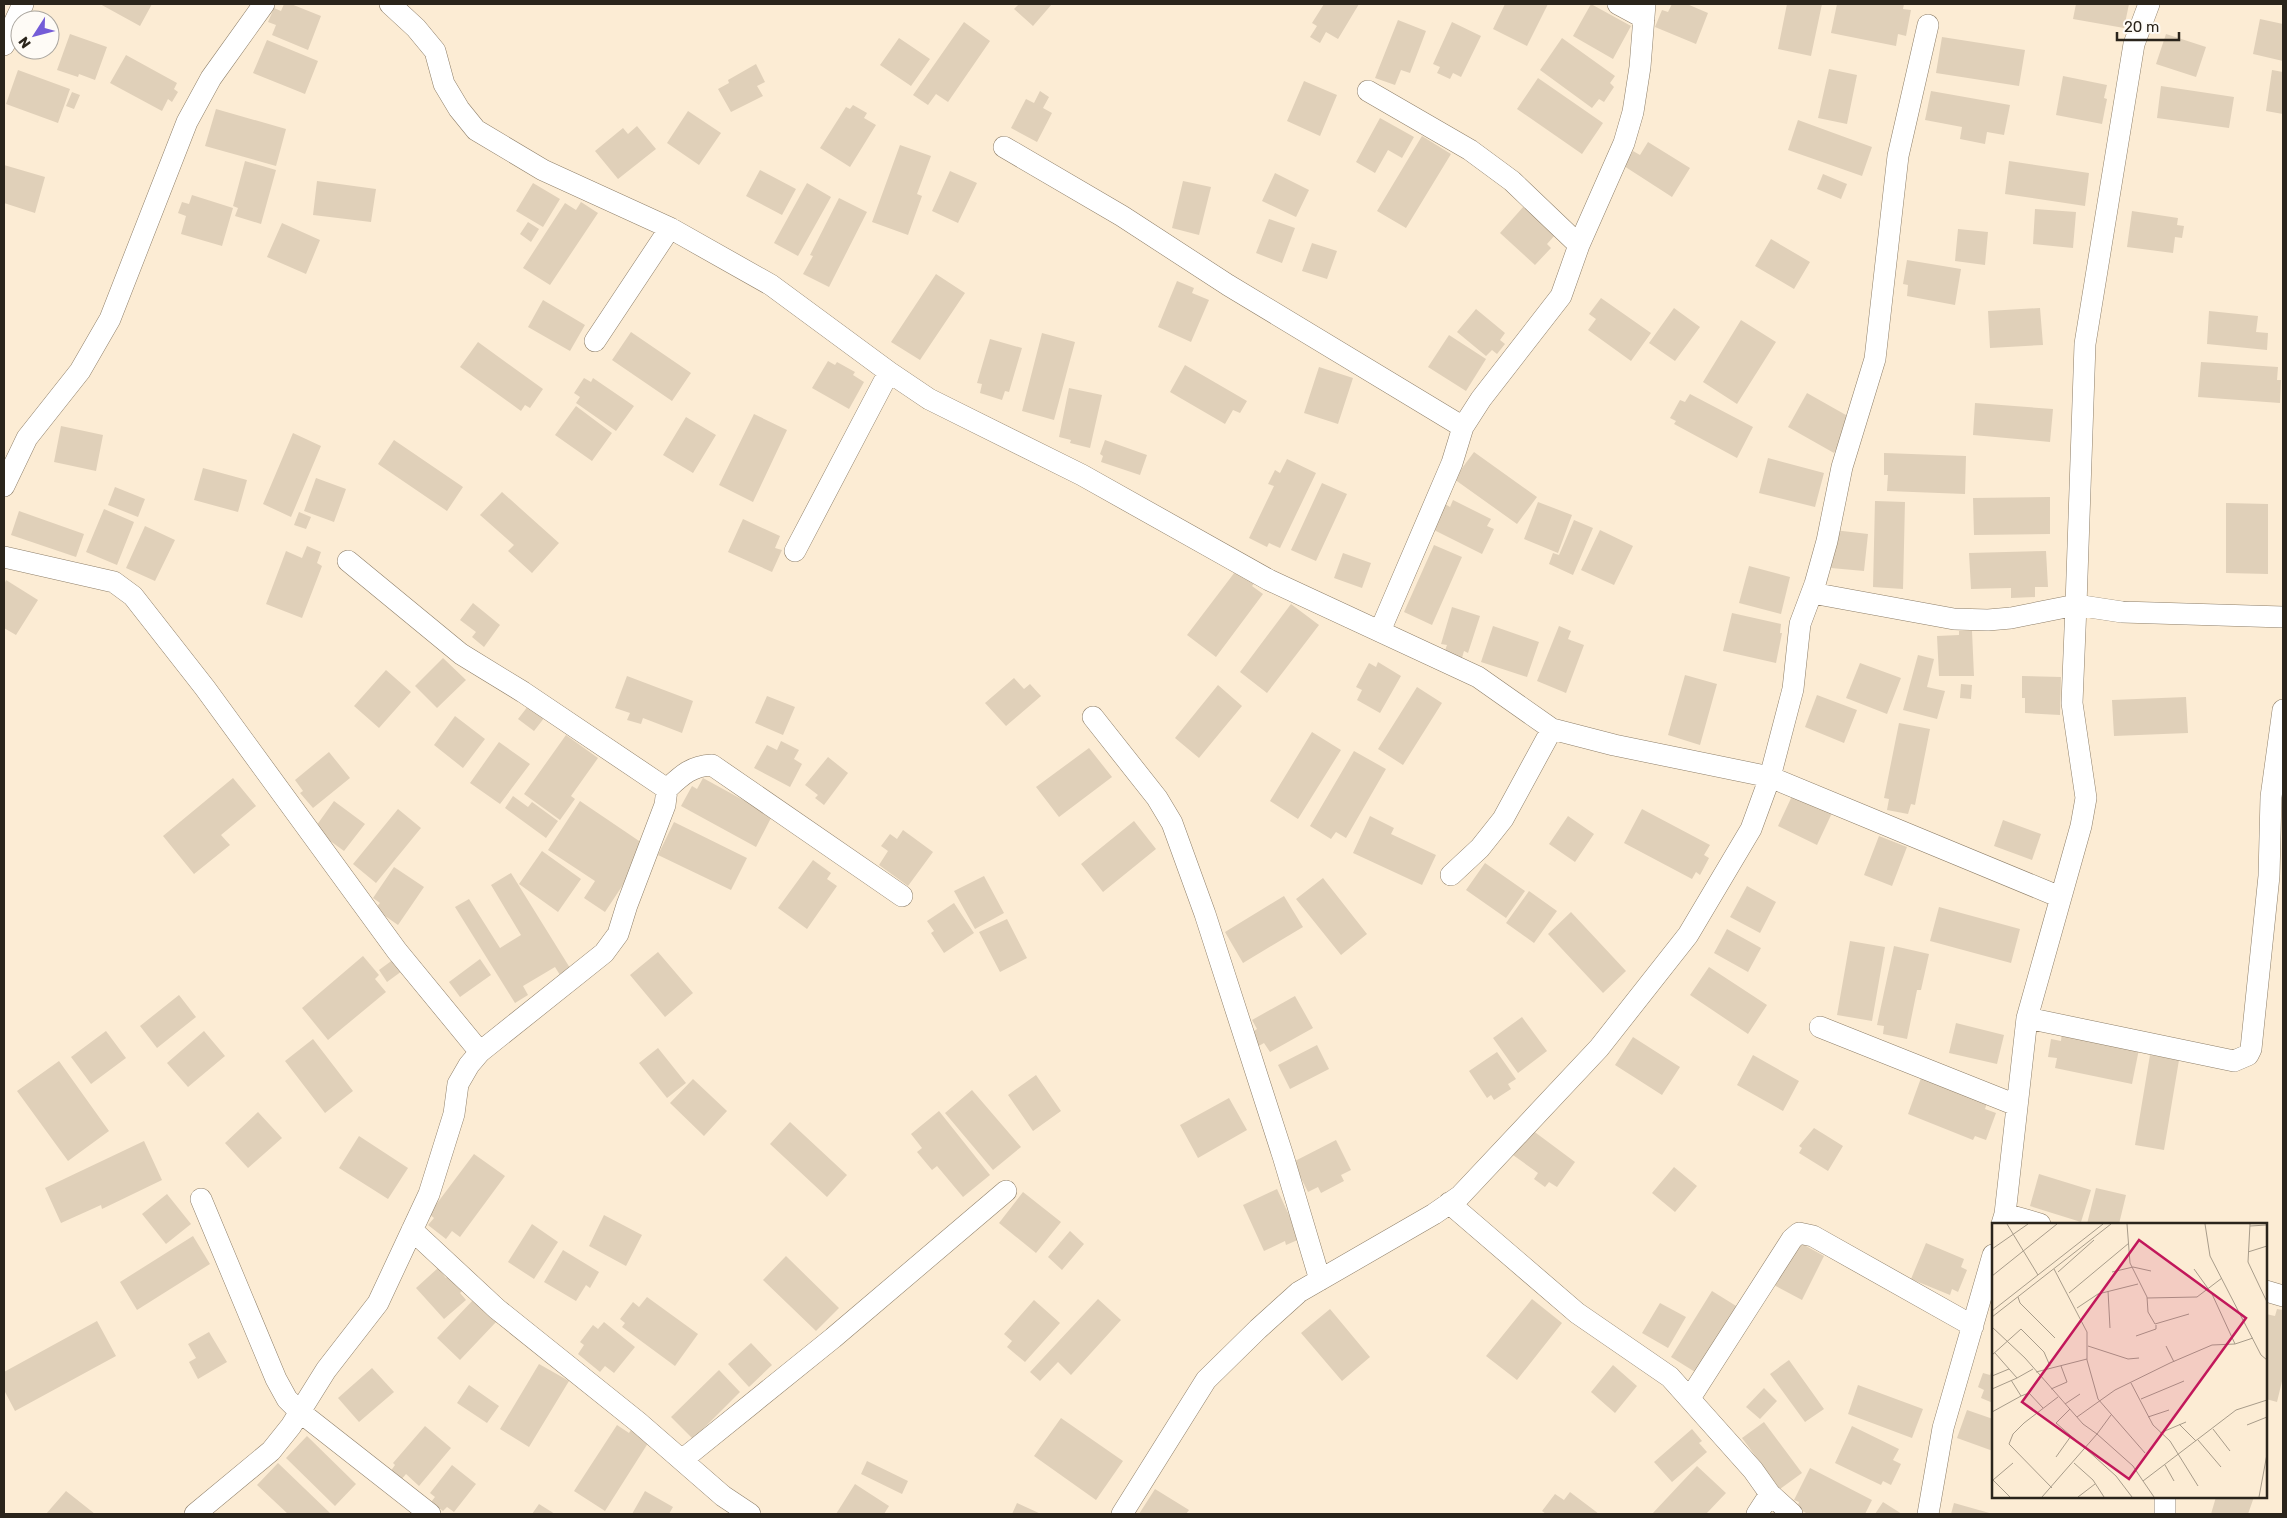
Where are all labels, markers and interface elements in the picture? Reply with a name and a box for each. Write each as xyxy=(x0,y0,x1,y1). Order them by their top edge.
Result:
north arrow xyxy=(10,10,60,60)
scale bar xyxy=(2117,10,2180,42)
text: 20 m xyxy=(2124,18,2159,36)
text: N xyxy=(15,33,35,51)
inset map xyxy=(1992,1223,2267,1498)

